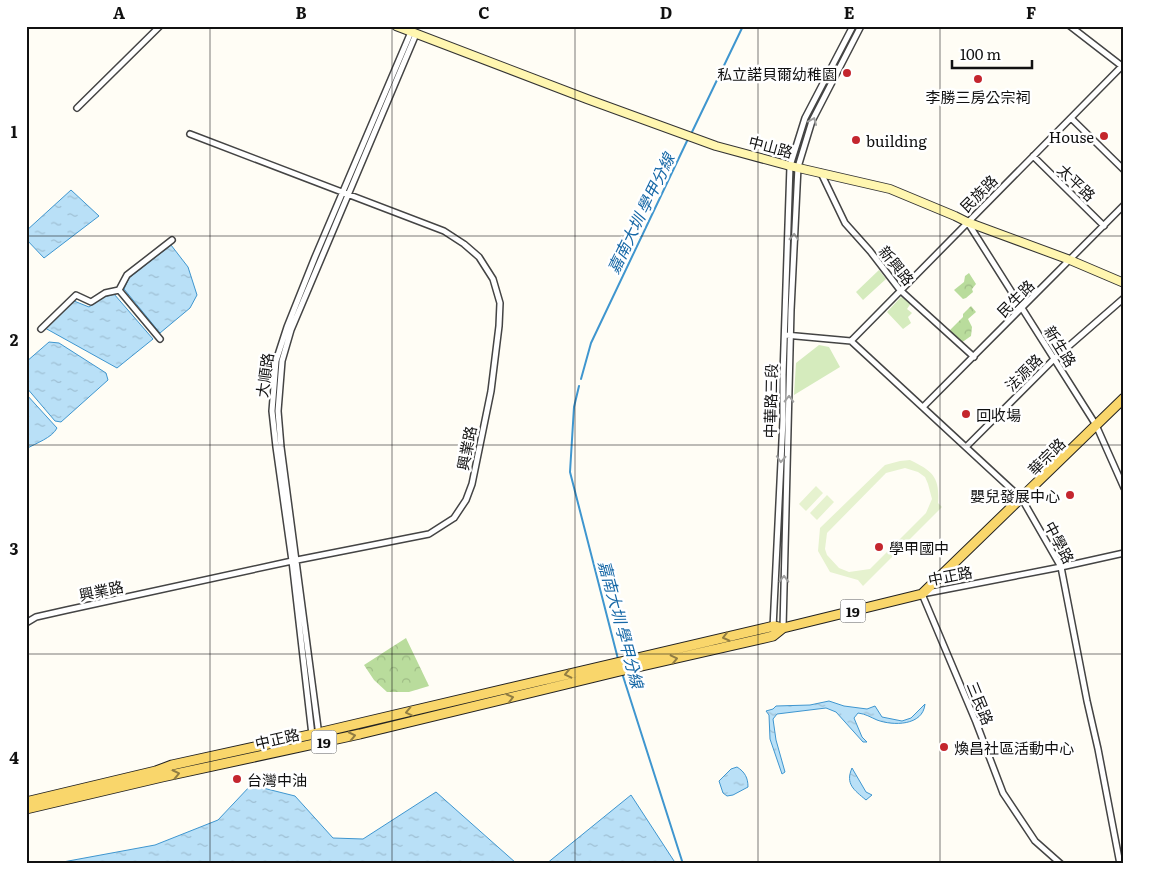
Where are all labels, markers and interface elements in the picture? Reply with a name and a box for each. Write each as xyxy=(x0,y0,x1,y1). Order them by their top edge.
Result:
text: A xyxy=(113,0,125,24)
text: B xyxy=(295,0,307,24)
text: C xyxy=(478,0,490,24)
text: D xyxy=(660,0,672,24)
text: E xyxy=(844,0,855,24)
text: F xyxy=(1026,0,1036,24)
scale bar xyxy=(952,38,1032,70)
text: 100 m xyxy=(960,42,1001,65)
place label: 私立諾貝爾幼稚園 xyxy=(717,62,837,85)
marker: 私立諾貝爾幼稚園 xyxy=(841,67,853,79)
marker: 李勝三房公宗祠 xyxy=(972,73,984,85)
place label: 李勝三房公宗祠 xyxy=(925,85,1031,108)
one-way arrow xyxy=(806,117,817,126)
text: 1 xyxy=(11,119,18,143)
place label: House xyxy=(1049,125,1094,148)
street label: 中山路 xyxy=(746,129,796,163)
place label: building xyxy=(866,129,928,152)
marker: House xyxy=(1098,130,1110,142)
marker: building xyxy=(850,134,862,146)
water label: 嘉南大圳 學甲分線 xyxy=(600,147,680,277)
street label: 太平路 xyxy=(1053,158,1101,206)
street label: 民族路 xyxy=(954,169,1002,217)
one-way arrow xyxy=(789,233,800,241)
street label: 新興路 xyxy=(874,240,920,290)
street label: 民生路 xyxy=(991,274,1039,322)
street label: 新生路 xyxy=(1039,321,1083,371)
text: 2 xyxy=(10,327,19,351)
street label: 法源路 xyxy=(999,348,1047,396)
street label: 大順路 xyxy=(249,351,279,399)
street label: 中華路三段 xyxy=(758,363,782,439)
one-way arrow xyxy=(784,395,794,403)
place label: 回收場 xyxy=(976,403,1021,426)
marker: 回收場 xyxy=(960,408,972,420)
street label: 興業路 xyxy=(450,424,482,472)
street label: 華宗路 xyxy=(1022,432,1070,480)
one-way arrow xyxy=(776,456,786,463)
place label: 嬰兒發展中心 xyxy=(970,484,1060,507)
marker: 嬰兒發展中心 xyxy=(1064,489,1076,501)
street label: 中學路 xyxy=(1039,517,1081,567)
text: 3 xyxy=(10,536,19,560)
place label: 學甲國中 xyxy=(889,536,949,559)
marker: 學甲國中 xyxy=(873,541,885,553)
water label: 嘉南大圳 學甲分線 xyxy=(593,558,651,692)
street label: 中正路 xyxy=(926,559,974,591)
street label: 興業路 xyxy=(77,574,125,606)
one-way arrow xyxy=(779,575,790,583)
road number: 19 xyxy=(840,600,866,622)
one-way arrow xyxy=(722,631,731,642)
one-way arrow xyxy=(670,654,678,664)
one-way arrow xyxy=(563,668,572,679)
street label: 三民路 xyxy=(962,678,1000,728)
one-way arrow xyxy=(505,693,514,704)
one-way arrow xyxy=(405,706,414,717)
street label: 中正路 xyxy=(252,722,302,754)
road number: 19 xyxy=(312,730,336,754)
one-way arrow xyxy=(347,731,356,742)
place label: 煥昌社區活動中心 xyxy=(954,736,1074,759)
marker: 煥昌社區活動中心 xyxy=(938,741,950,753)
text: 4 xyxy=(9,745,19,769)
place label: 台灣中油 xyxy=(247,768,307,791)
one-way arrow xyxy=(172,769,180,780)
marker: 台灣中油 xyxy=(231,773,243,785)

